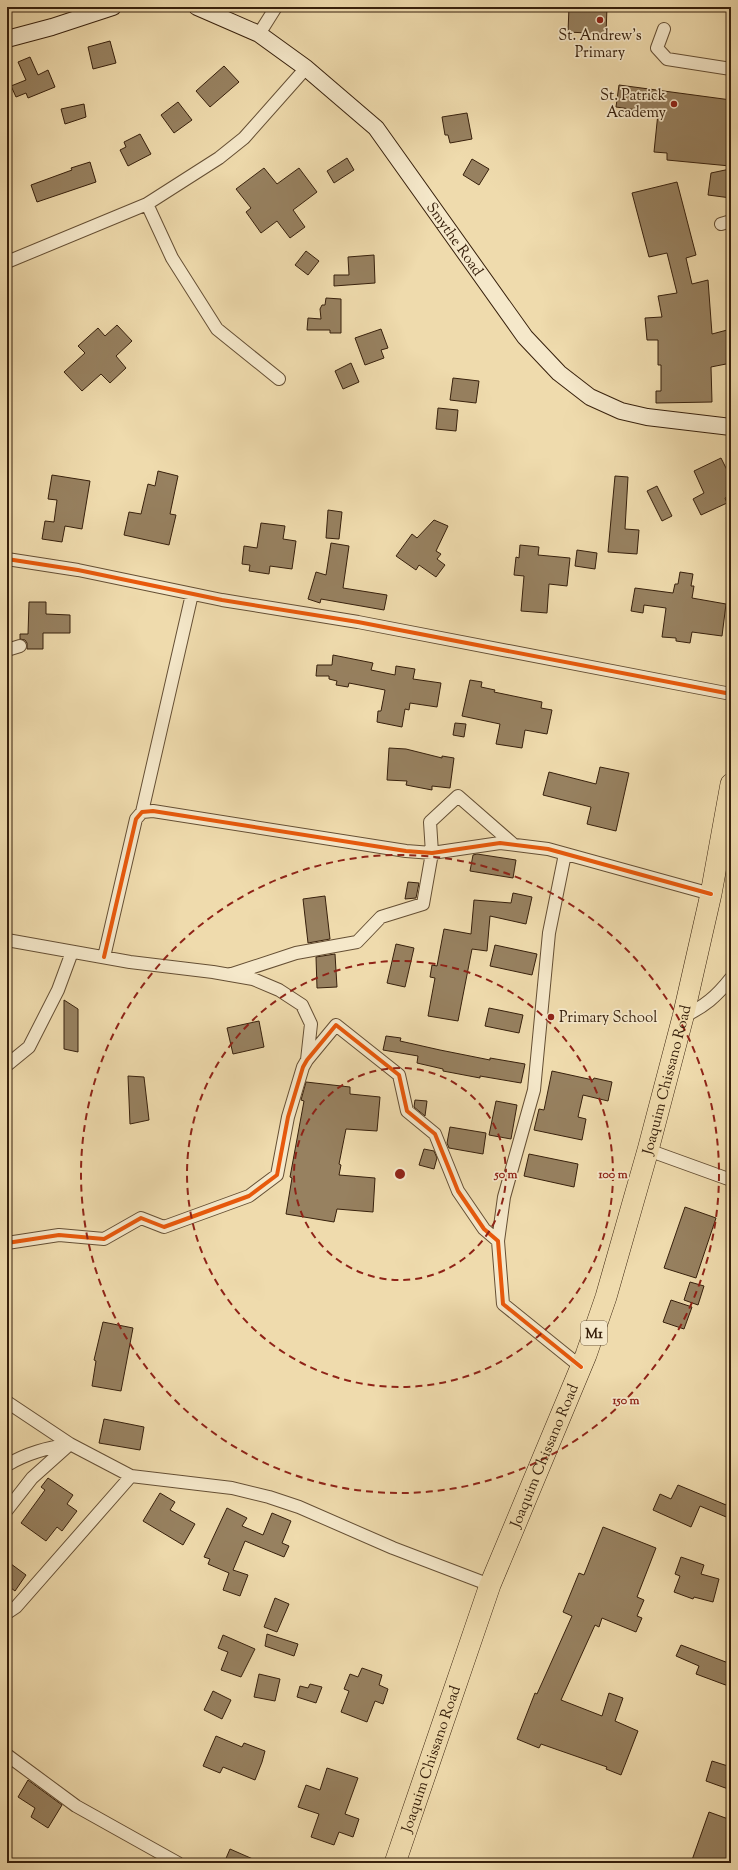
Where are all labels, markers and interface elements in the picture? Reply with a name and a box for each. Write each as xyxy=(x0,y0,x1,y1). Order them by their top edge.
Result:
marker: St. Andrew's Primary xyxy=(595,15,605,25)
place label: St. Andrew's Primary xyxy=(558,26,642,64)
place label: St. Patrick Academy xyxy=(600,86,667,124)
marker: St. Patrick Academy xyxy=(669,99,679,109)
street label: Smythe Road xyxy=(420,199,488,281)
street label: Joaquim Chissano Road xyxy=(638,1003,698,1158)
place label: Primary School xyxy=(559,1008,657,1029)
marker: Primary School xyxy=(546,1012,556,1022)
text: 50 m xyxy=(494,1166,518,1184)
text: 100 m xyxy=(597,1166,628,1184)
centre of rings xyxy=(393,1167,407,1181)
road number: M1 xyxy=(581,1321,607,1345)
street label: Joaquim Chissano Road xyxy=(506,1381,585,1532)
text: 150 m xyxy=(611,1392,640,1410)
street label: Joaquim Chissano Road xyxy=(397,1683,467,1837)

